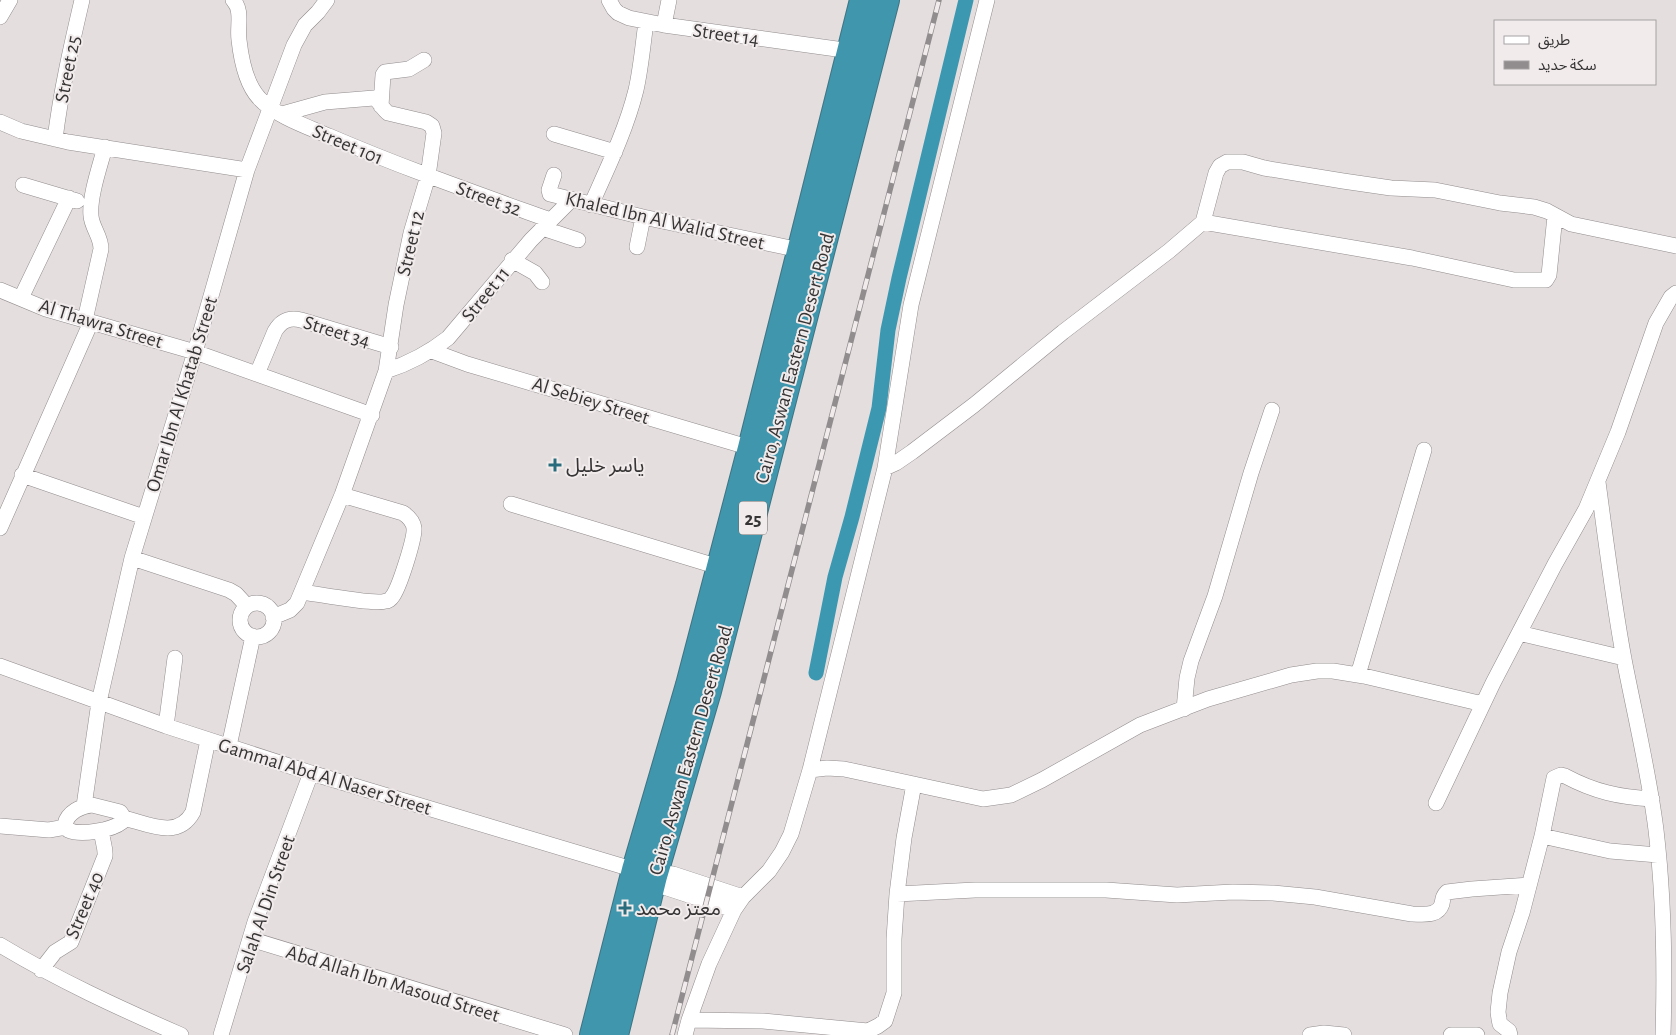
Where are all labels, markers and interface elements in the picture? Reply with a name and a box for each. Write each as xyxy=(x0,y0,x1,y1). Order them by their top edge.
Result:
street label: Street 14 xyxy=(691,20,760,50)
legend xyxy=(1494,20,1656,85)
text: طريق xyxy=(1538,33,1570,50)
street label: Street 25 xyxy=(52,34,84,104)
text: سكة حديد xyxy=(1538,58,1597,73)
street label: Street 101 xyxy=(309,121,386,169)
street label: Street 32 xyxy=(453,178,524,220)
street label: Khaled Ibn Al Walid Street xyxy=(563,188,767,254)
street label: Street 12 xyxy=(394,209,428,278)
street label: Cairo, Aswan Eastern Desert Road xyxy=(752,231,838,486)
street label: Street 11 xyxy=(458,263,514,326)
street label: Omar Ibn Al Khatab Street xyxy=(143,294,221,494)
street label: Al Thawra Street xyxy=(37,296,165,352)
street label: Street 34 xyxy=(301,312,372,351)
street label: Al Sebiey Street xyxy=(530,374,652,428)
place label: ياسر خليل xyxy=(566,456,645,477)
marker: ياسر خليل xyxy=(548,458,562,472)
road number: 25 xyxy=(739,502,767,534)
street label: Cairo, Aswan Eastern Desert Road xyxy=(646,623,736,877)
street label: Gammal Abd Al Naser Street xyxy=(216,735,434,819)
street label: Salah Al Din Street xyxy=(233,832,299,976)
street label: Street 40 xyxy=(62,869,108,942)
place label: معتز محمد xyxy=(636,899,721,920)
marker: معتز محمد xyxy=(618,901,632,915)
street label: Abd Allah Ibn Masoud Street xyxy=(284,942,502,1026)

